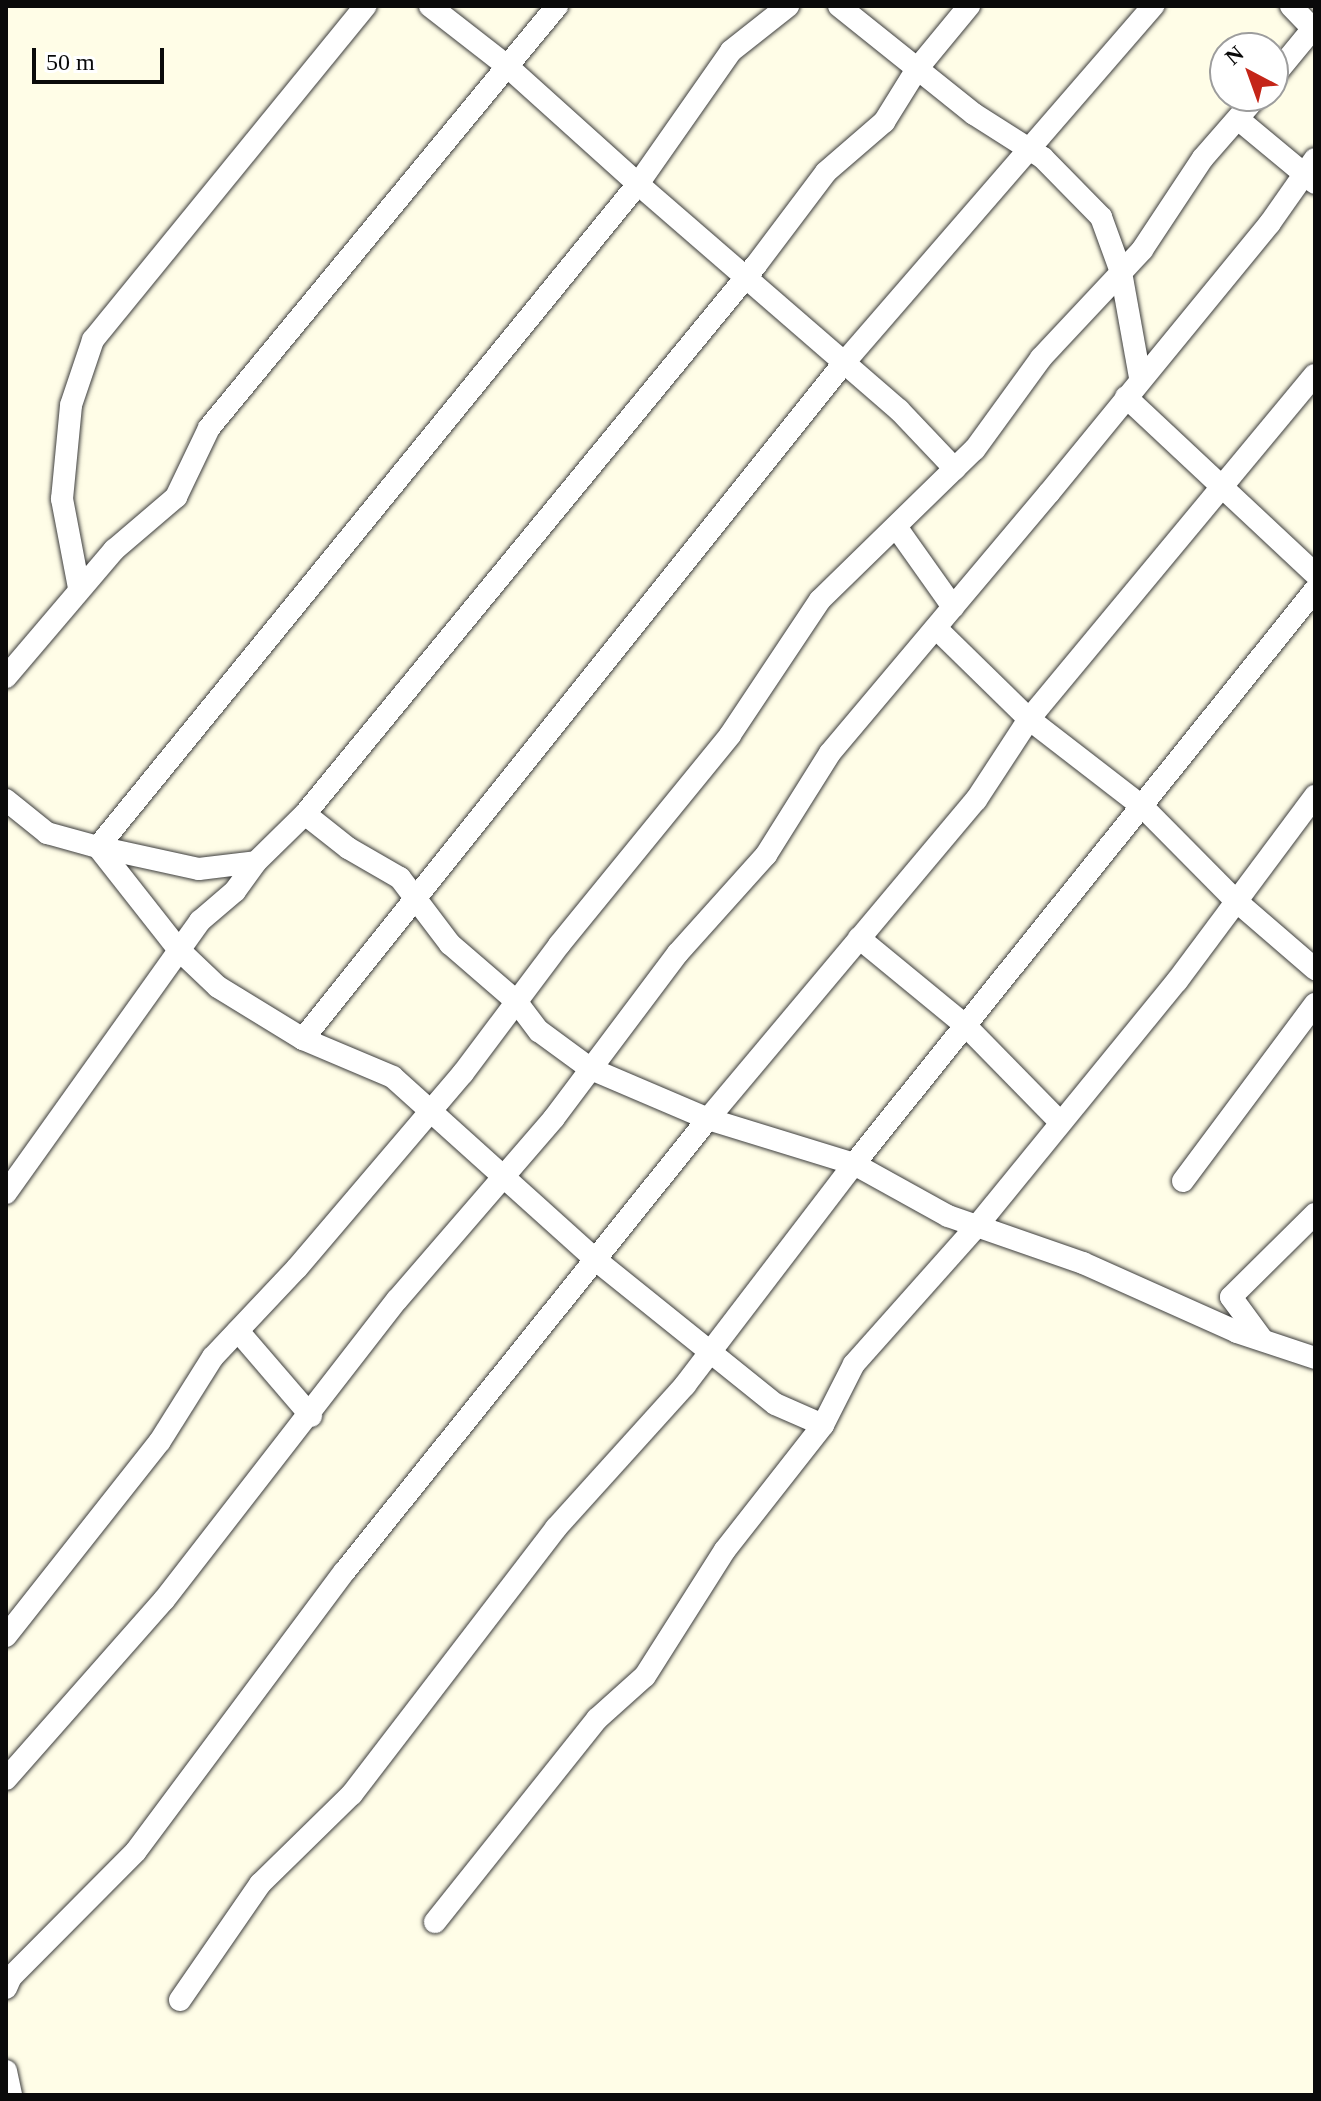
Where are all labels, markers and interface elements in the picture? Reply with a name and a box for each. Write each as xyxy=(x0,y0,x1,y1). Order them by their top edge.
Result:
scale bar xyxy=(36,32,168,82)
north arrow xyxy=(1209,32,1289,112)
text: N xyxy=(1220,40,1248,70)
text: 50 m xyxy=(46,49,95,75)

